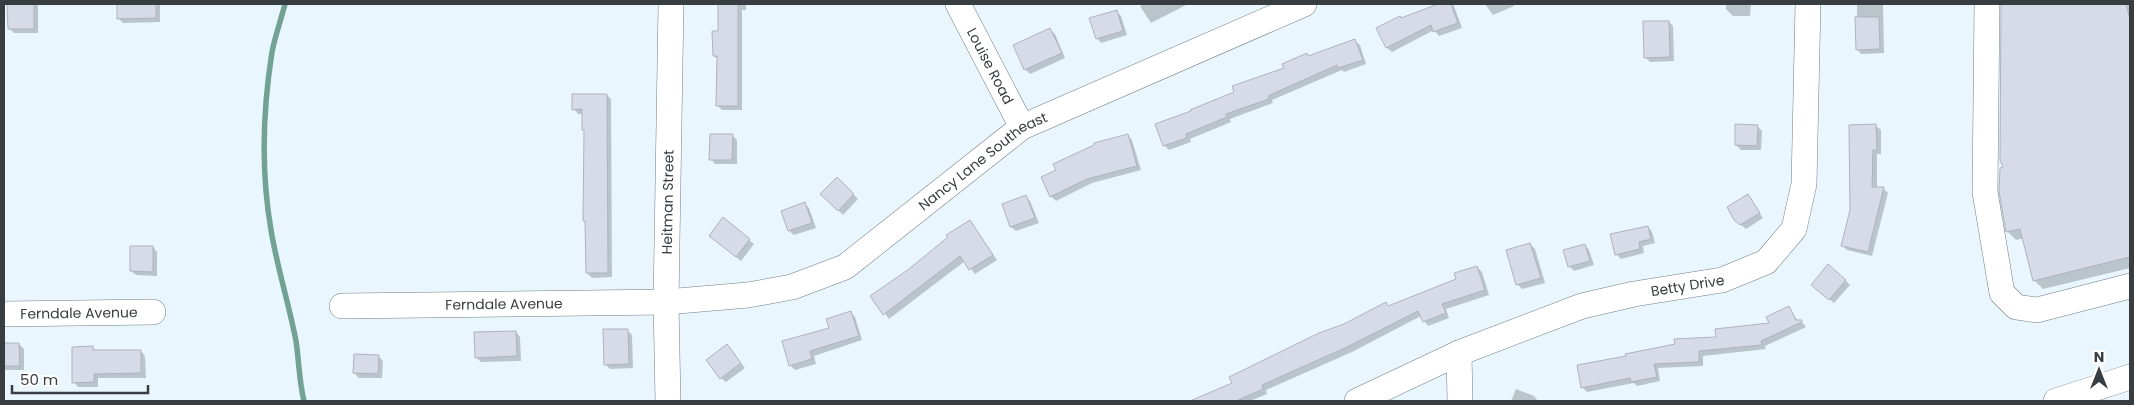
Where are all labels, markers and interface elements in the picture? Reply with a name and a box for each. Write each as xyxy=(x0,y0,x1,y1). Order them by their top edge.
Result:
street label: Louise Road xyxy=(962,24,1018,108)
street label: Nancy Lane Southeast xyxy=(914,107,1050,215)
street label: Heitman Street xyxy=(657,150,679,254)
street label: Betty Drive xyxy=(1649,270,1726,301)
street label: Ferndale Avenue xyxy=(445,293,563,315)
street label: Ferndale Avenue xyxy=(20,302,138,324)
north arrow xyxy=(2074,345,2124,395)
text: N xyxy=(2094,347,2104,367)
scale bar xyxy=(12,362,149,394)
text: 50 m xyxy=(20,369,58,390)

